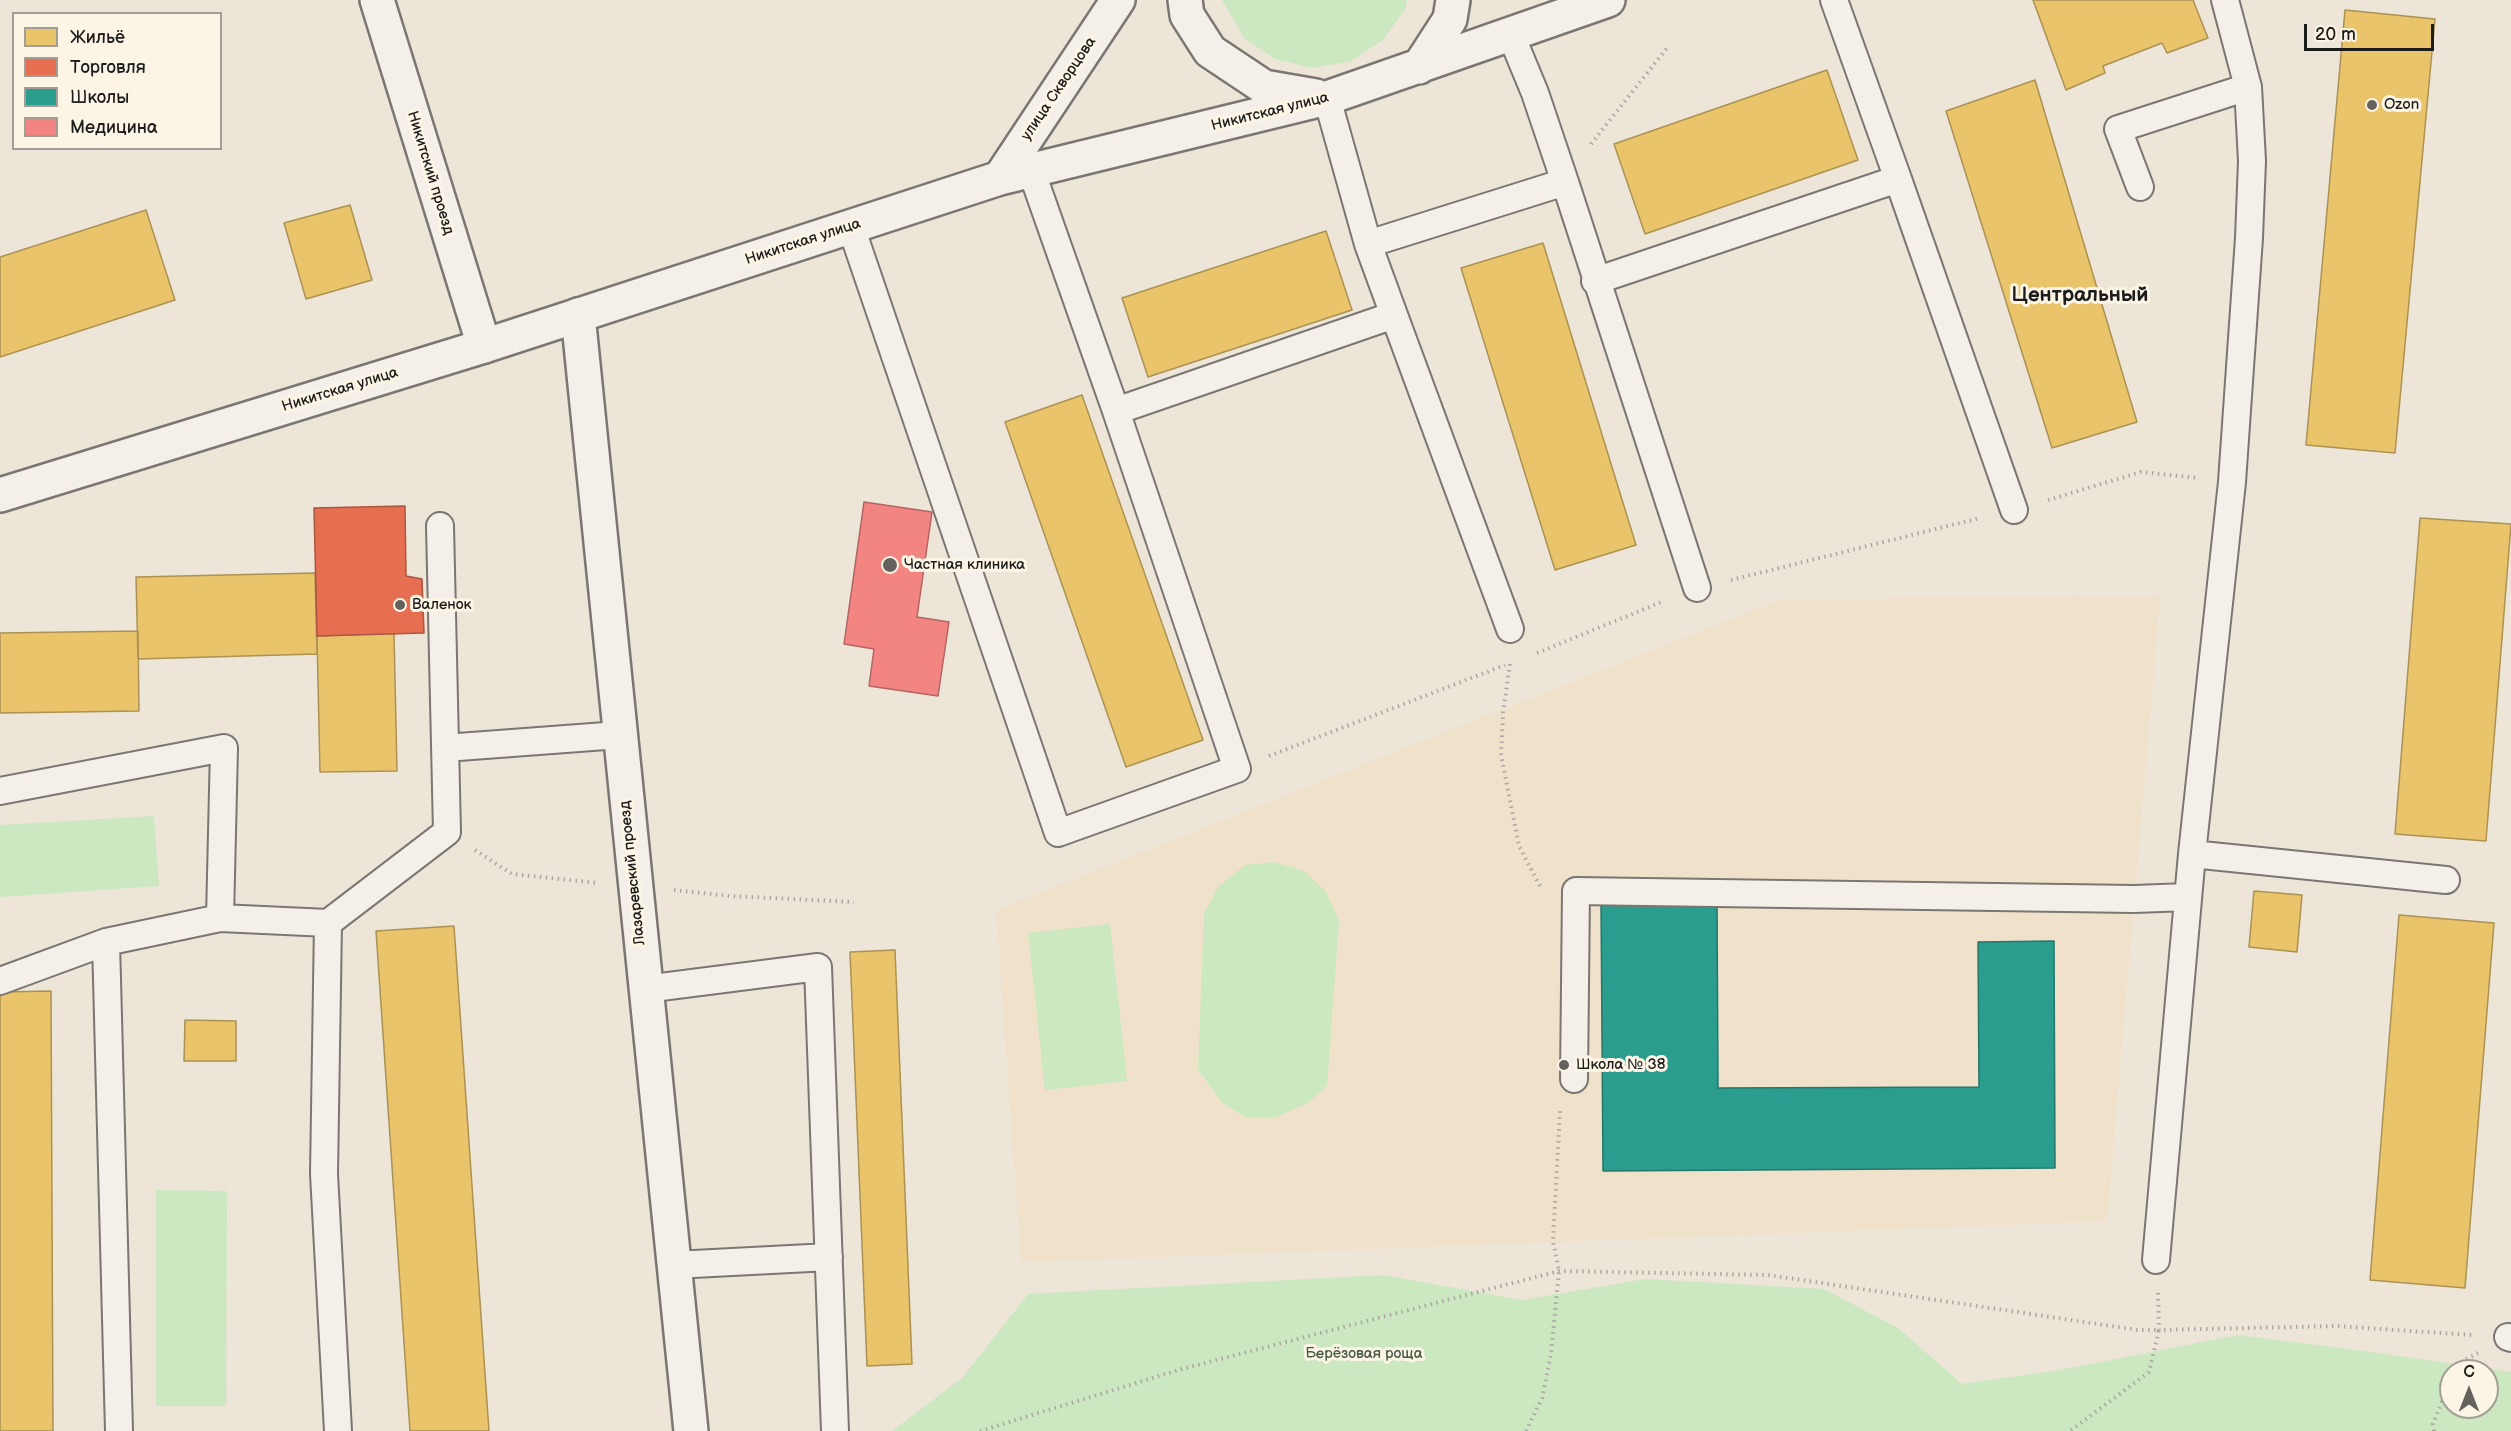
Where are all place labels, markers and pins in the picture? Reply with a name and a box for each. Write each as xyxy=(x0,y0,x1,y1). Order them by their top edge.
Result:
place label: Ozon xyxy=(2384,96,2419,114)
marker: Ozon xyxy=(2365,98,2379,112)
marker: Частная клиника xyxy=(881,556,899,574)
place label: Частная клиника xyxy=(904,556,1025,574)
place label: Валенок xyxy=(412,596,472,614)
marker: Валенок xyxy=(393,598,407,612)
place label: Школа № 38 xyxy=(1576,1056,1665,1074)
marker: Школа № 38 xyxy=(1557,1058,1571,1072)

